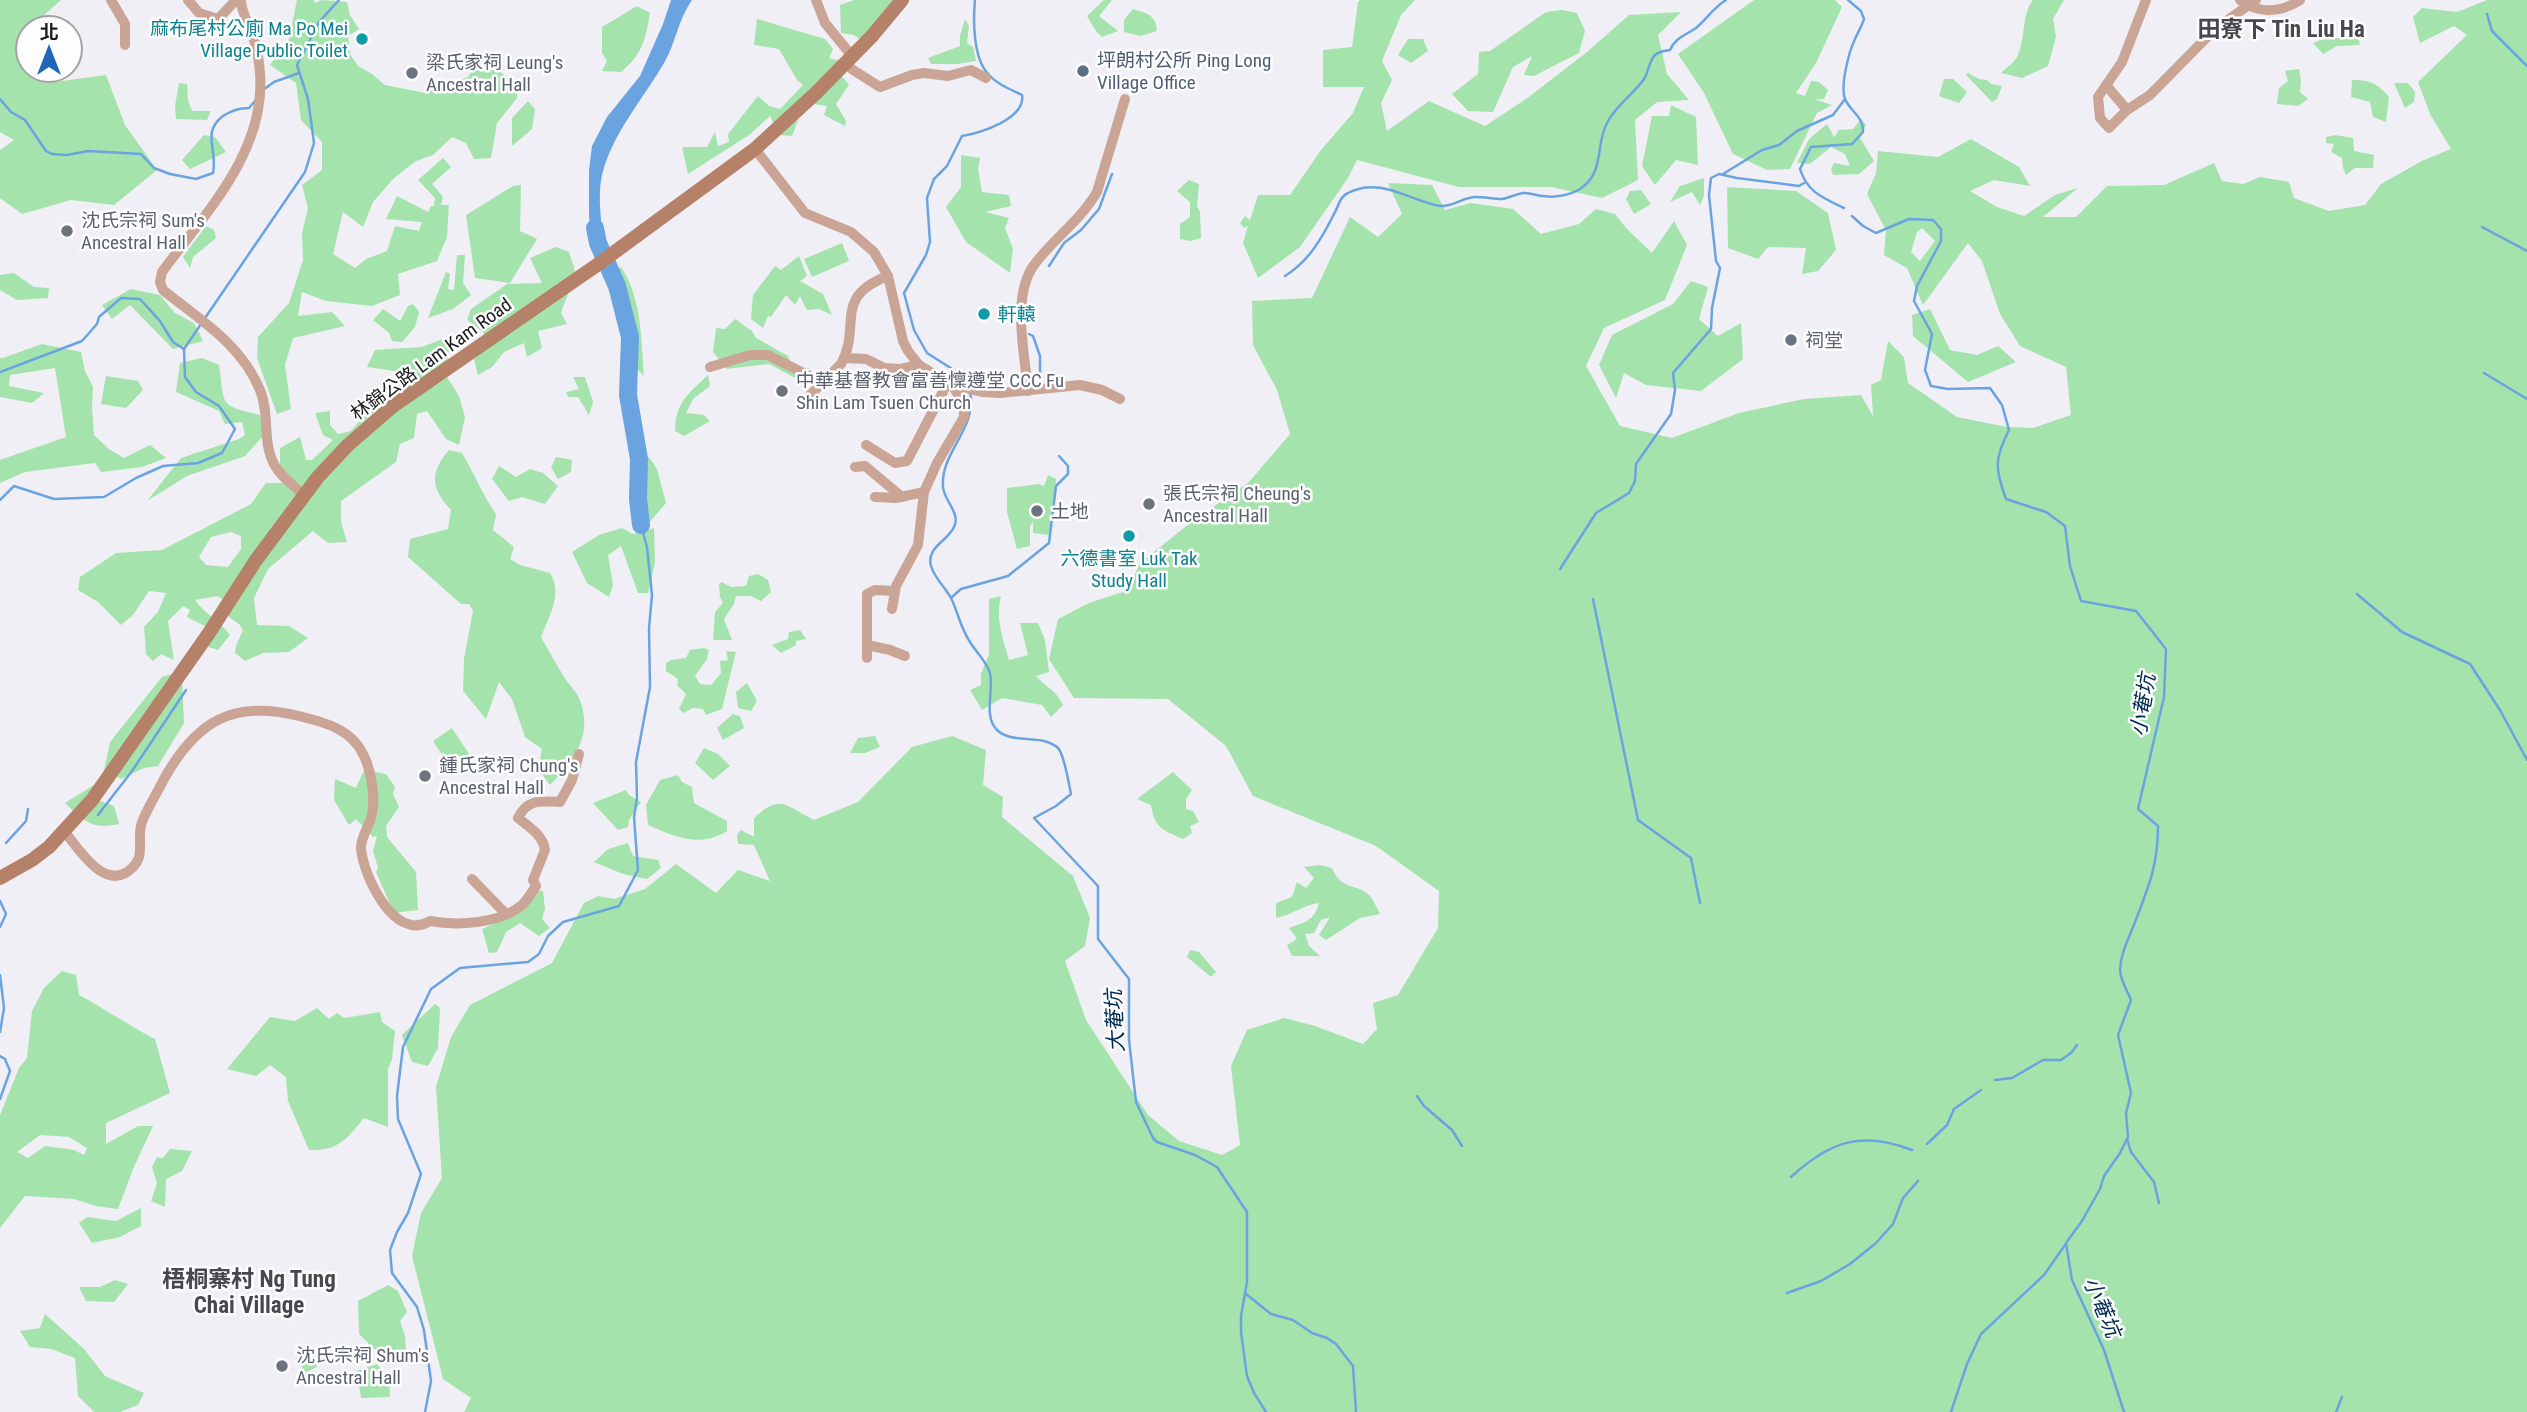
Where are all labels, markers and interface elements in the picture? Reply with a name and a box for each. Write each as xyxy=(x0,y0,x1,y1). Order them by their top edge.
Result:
north arrow xyxy=(14,14,84,84)
district label: 田寮下 Tin Liu Ha xyxy=(2197,16,2365,43)
place label: 麻布尾村公廁 Ma Po Mei Village Public Toilet xyxy=(150,17,348,62)
text: 北 xyxy=(39,21,59,44)
marker: 麻布尾村公廁 Ma Po Mei Village Public Toilet xyxy=(354,31,370,47)
place label: 坪朗村公所 Ping Long Village Office xyxy=(1097,49,1271,94)
place label: 梁氏家祠 Leung's Ancestral Hall xyxy=(426,51,563,96)
marker: 坪朗村公所 Ping Long Village Office xyxy=(1075,63,1091,79)
marker: 梁氏家祠 Leung's Ancestral Hall xyxy=(404,65,420,81)
place label: 沈氏宗祠 Sum's Ancestral Hall xyxy=(81,209,205,254)
marker: 沈氏宗祠 Sum's Ancestral Hall xyxy=(59,223,75,239)
street label: 林錦公路 Lam Kam Road xyxy=(346,293,516,425)
place label: 軒轅 xyxy=(998,303,1036,326)
marker: 軒轅 xyxy=(976,306,992,322)
place label: 祠堂 xyxy=(1805,329,1843,352)
marker: 祠堂 xyxy=(1783,332,1799,348)
place label: 中華基督教會富善懍遵堂 CCC Fu Shin Lam Tsuen Church xyxy=(796,369,1064,414)
marker: 中華基督教會富善懍遵堂 CCC Fu Shin Lam Tsuen Church xyxy=(774,383,790,399)
place label: 張氏宗祠 Cheung's Ancestral Hall xyxy=(1163,482,1311,527)
marker: 張氏宗祠 Cheung's Ancestral Hall xyxy=(1141,496,1157,512)
place label: 土地 xyxy=(1051,500,1089,523)
marker: 土地 xyxy=(1029,503,1045,519)
marker: 六德書室 Luk Tak Study Hall xyxy=(1121,528,1137,544)
place label: 六德書室 Luk Tak Study Hall xyxy=(1060,547,1198,592)
water label: 小菴坑 xyxy=(2126,669,2160,738)
place label: 鍾氏家祠 Chung's Ancestral Hall xyxy=(439,754,578,799)
marker: 鍾氏家祠 Chung's Ancestral Hall xyxy=(417,768,433,784)
water label: 大菴坑 xyxy=(1101,986,1129,1053)
district label: 梧桐寨村 Ng Tung Chai Village xyxy=(162,1266,336,1319)
water label: 小菴坑 xyxy=(2079,1273,2127,1343)
place label: 沈氏宗祠 Shum's Ancestral Hall xyxy=(296,1344,429,1389)
marker: 沈氏宗祠 Shum's Ancestral Hall xyxy=(274,1358,290,1374)

